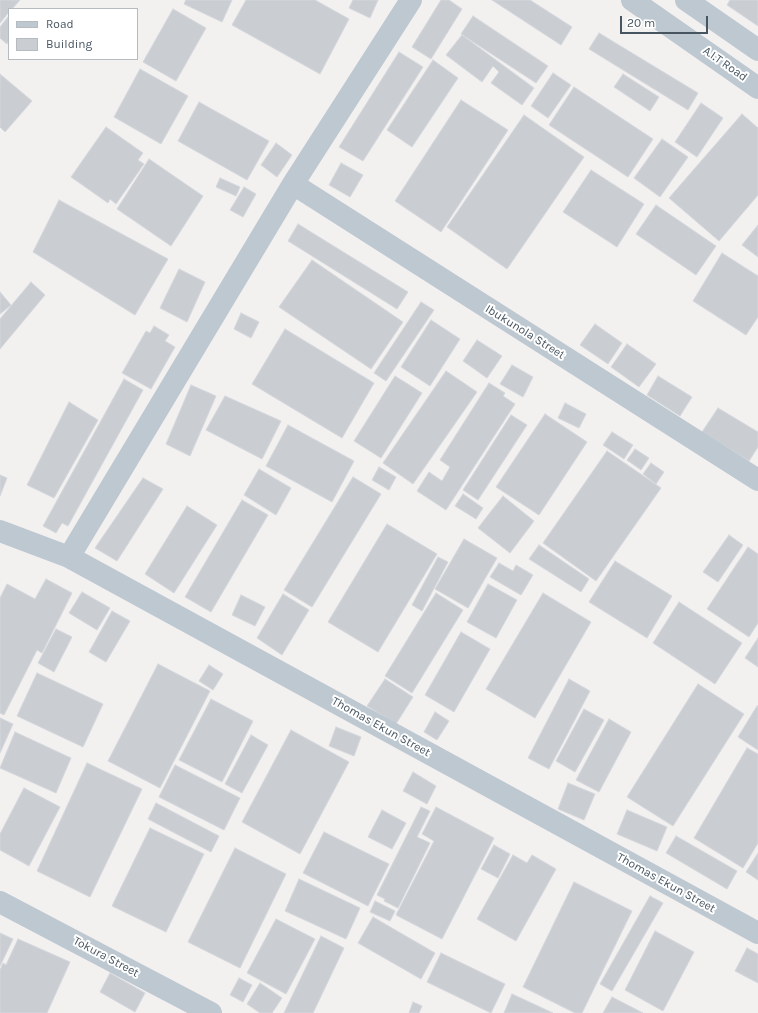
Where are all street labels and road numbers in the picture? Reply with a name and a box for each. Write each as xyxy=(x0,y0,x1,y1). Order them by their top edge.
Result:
street label: A.I.T Road xyxy=(700,43,750,85)
street label: Ibukunola Street xyxy=(482,302,568,362)
street label: Thomas Ekun Street xyxy=(329,694,433,760)
street label: Thomas Ekun Street xyxy=(614,850,718,916)
street label: Tokura Street xyxy=(71,934,141,980)

